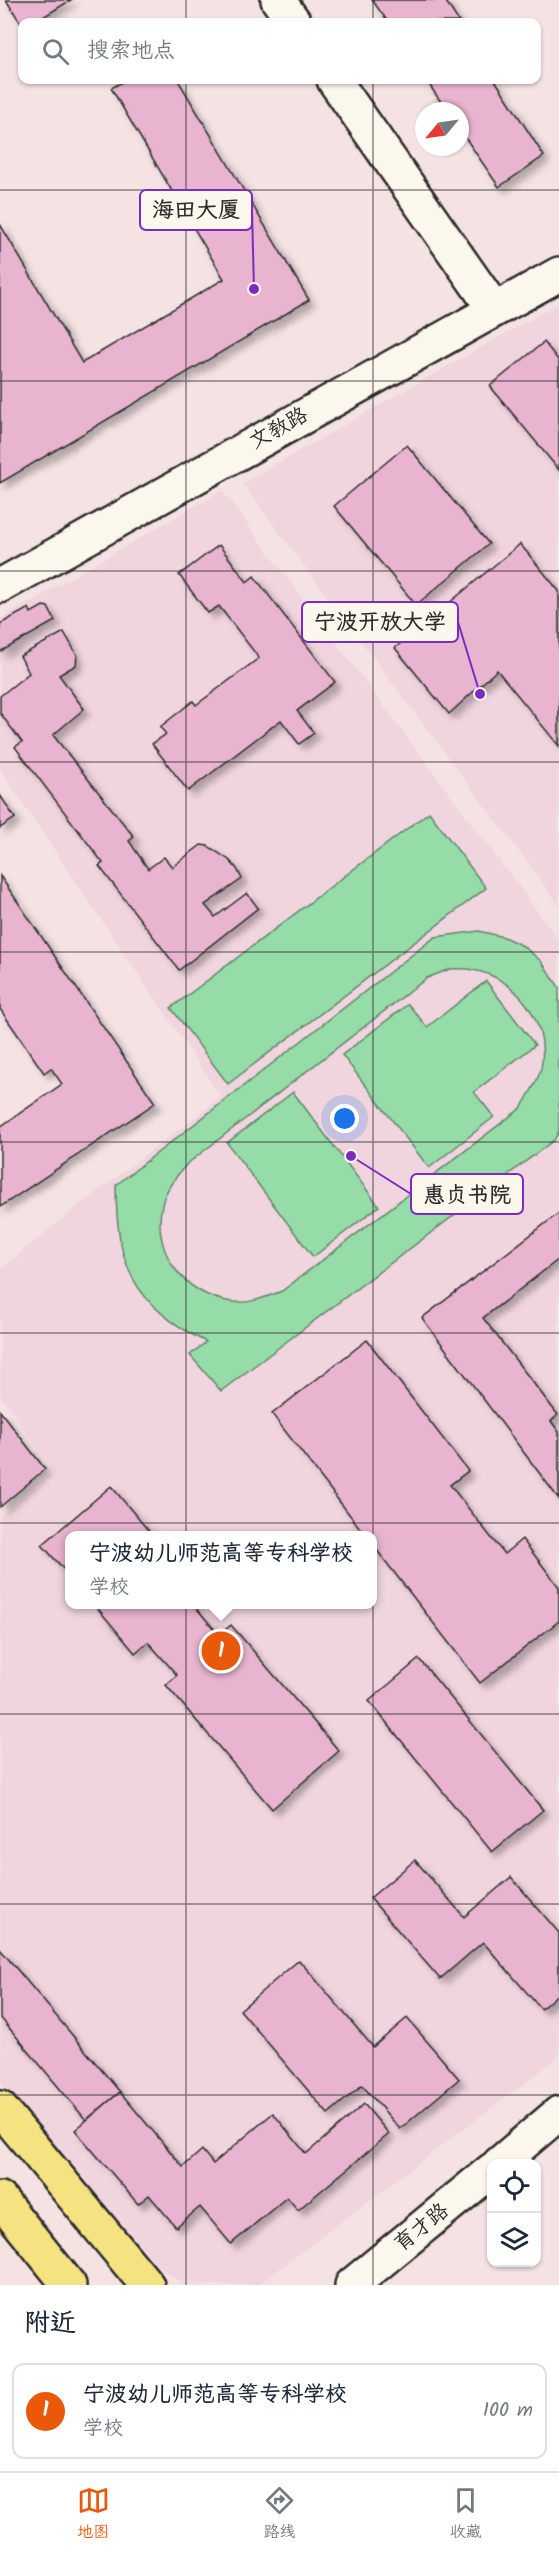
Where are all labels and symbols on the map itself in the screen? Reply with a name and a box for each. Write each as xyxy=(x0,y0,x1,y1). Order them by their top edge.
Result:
north arrow xyxy=(415,102,469,156)
callout: 海田大厦 xyxy=(140,190,252,230)
text: 海田大厦 xyxy=(152,194,240,229)
street label: 文教路 xyxy=(243,399,315,459)
callout: 宁波开放大学 xyxy=(302,602,458,642)
text: 宁波开放大学 xyxy=(314,606,446,641)
your location xyxy=(330,1104,359,1133)
callout: 惠贞书院 xyxy=(411,1174,523,1214)
text: 惠贞书院 xyxy=(423,1179,511,1214)
pin: 1 xyxy=(202,1628,240,1674)
street label: 育才路 xyxy=(387,2195,457,2261)

